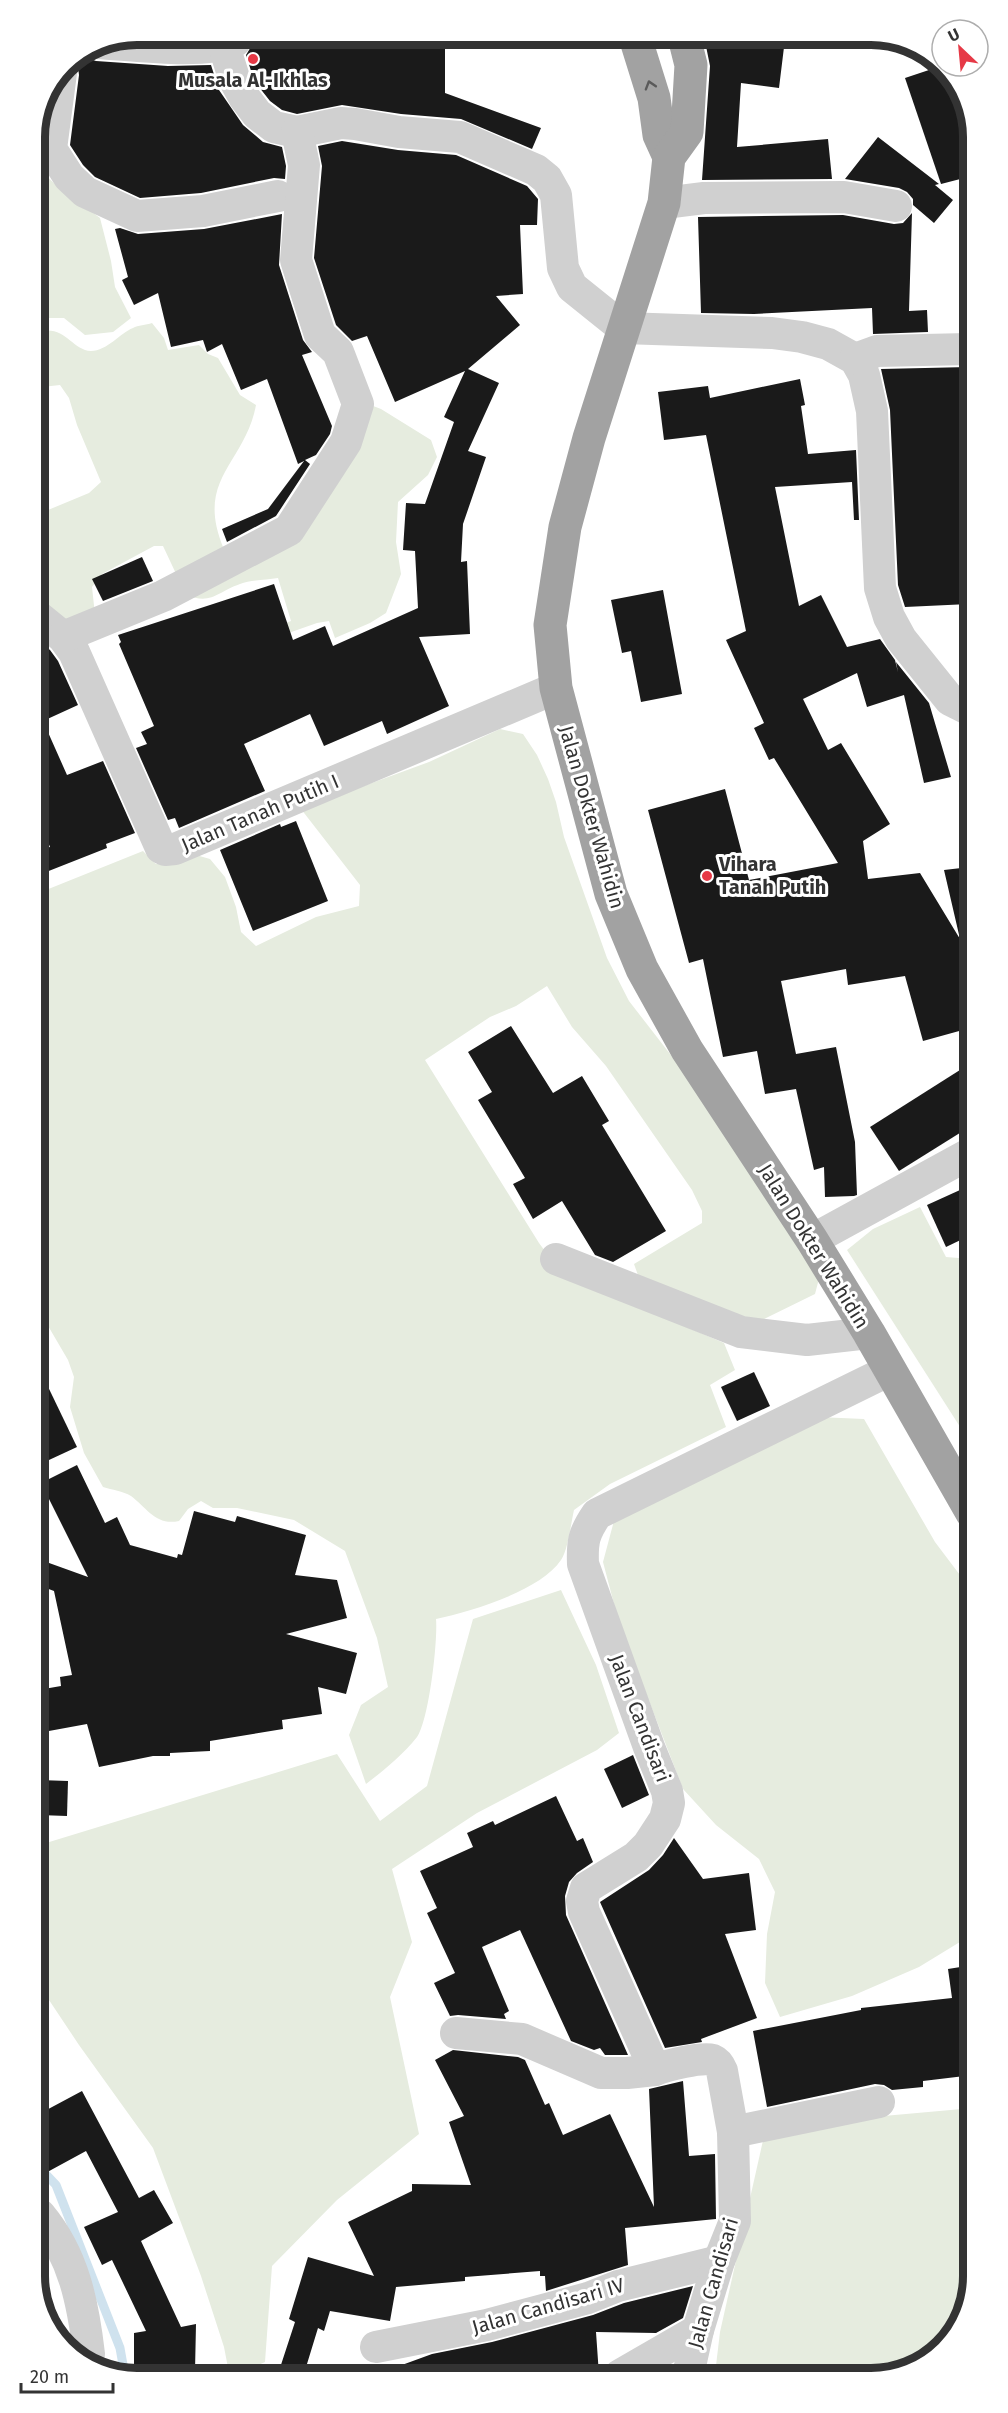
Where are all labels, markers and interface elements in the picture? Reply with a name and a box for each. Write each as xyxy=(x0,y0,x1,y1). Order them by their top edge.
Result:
north arrow xyxy=(930,18,990,78)
text: U xyxy=(945,24,962,46)
marker: Musala Al-Ikhlas xyxy=(246,52,260,66)
place label: Musala Al-Ikhlas xyxy=(178,68,328,92)
one-way arrow xyxy=(645,80,657,91)
street label: Jalan Dokter Wahidin xyxy=(554,723,630,911)
street label: Jalan Tanah Putih I xyxy=(178,769,342,857)
place label: Vihara Tanah Putih xyxy=(718,852,826,899)
marker: Vihara Tanah Putih xyxy=(700,869,714,883)
street label: Jalan Dokter Wahidin xyxy=(754,1159,874,1333)
street label: Jalan Candisari xyxy=(605,1651,675,1785)
street label: Jalan Candisari xyxy=(683,2215,743,2351)
street label: Jalan Candisari IV xyxy=(469,2273,627,2339)
scale bar xyxy=(21,2356,112,2394)
text: 20 m xyxy=(30,2366,69,2388)

